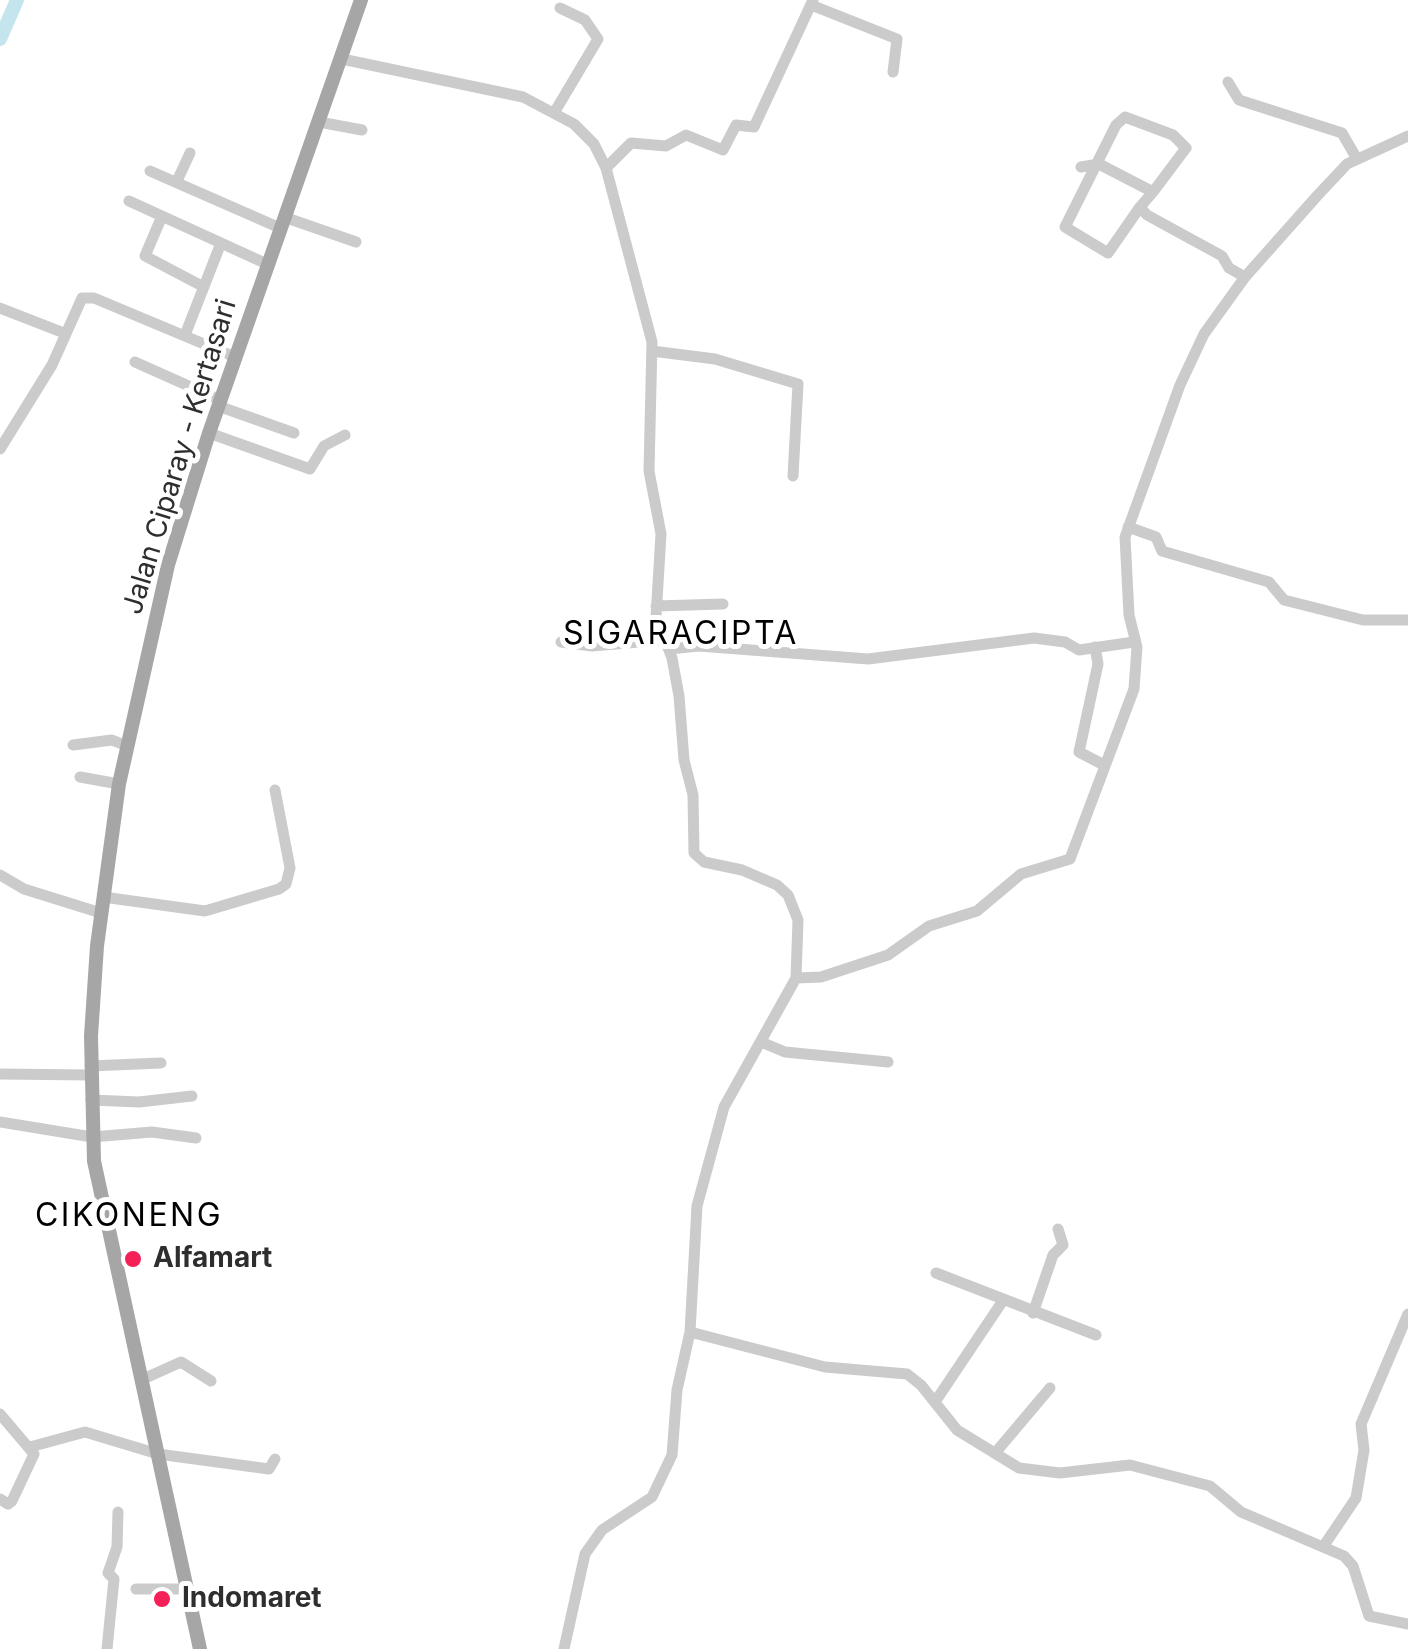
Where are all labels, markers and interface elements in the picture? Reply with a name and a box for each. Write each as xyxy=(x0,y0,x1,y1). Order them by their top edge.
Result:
street label: Jalan Ciparay - Kertasari xyxy=(116,295,244,619)
district label: SIGARACIPTA xyxy=(563,615,799,653)
district label: CIKONENG xyxy=(35,1197,223,1235)
place label: Alfamart xyxy=(153,1242,272,1276)
marker: Alfamart xyxy=(122,1248,144,1270)
place label: Indomaret xyxy=(182,1582,322,1616)
marker: Indomaret xyxy=(151,1588,173,1610)

